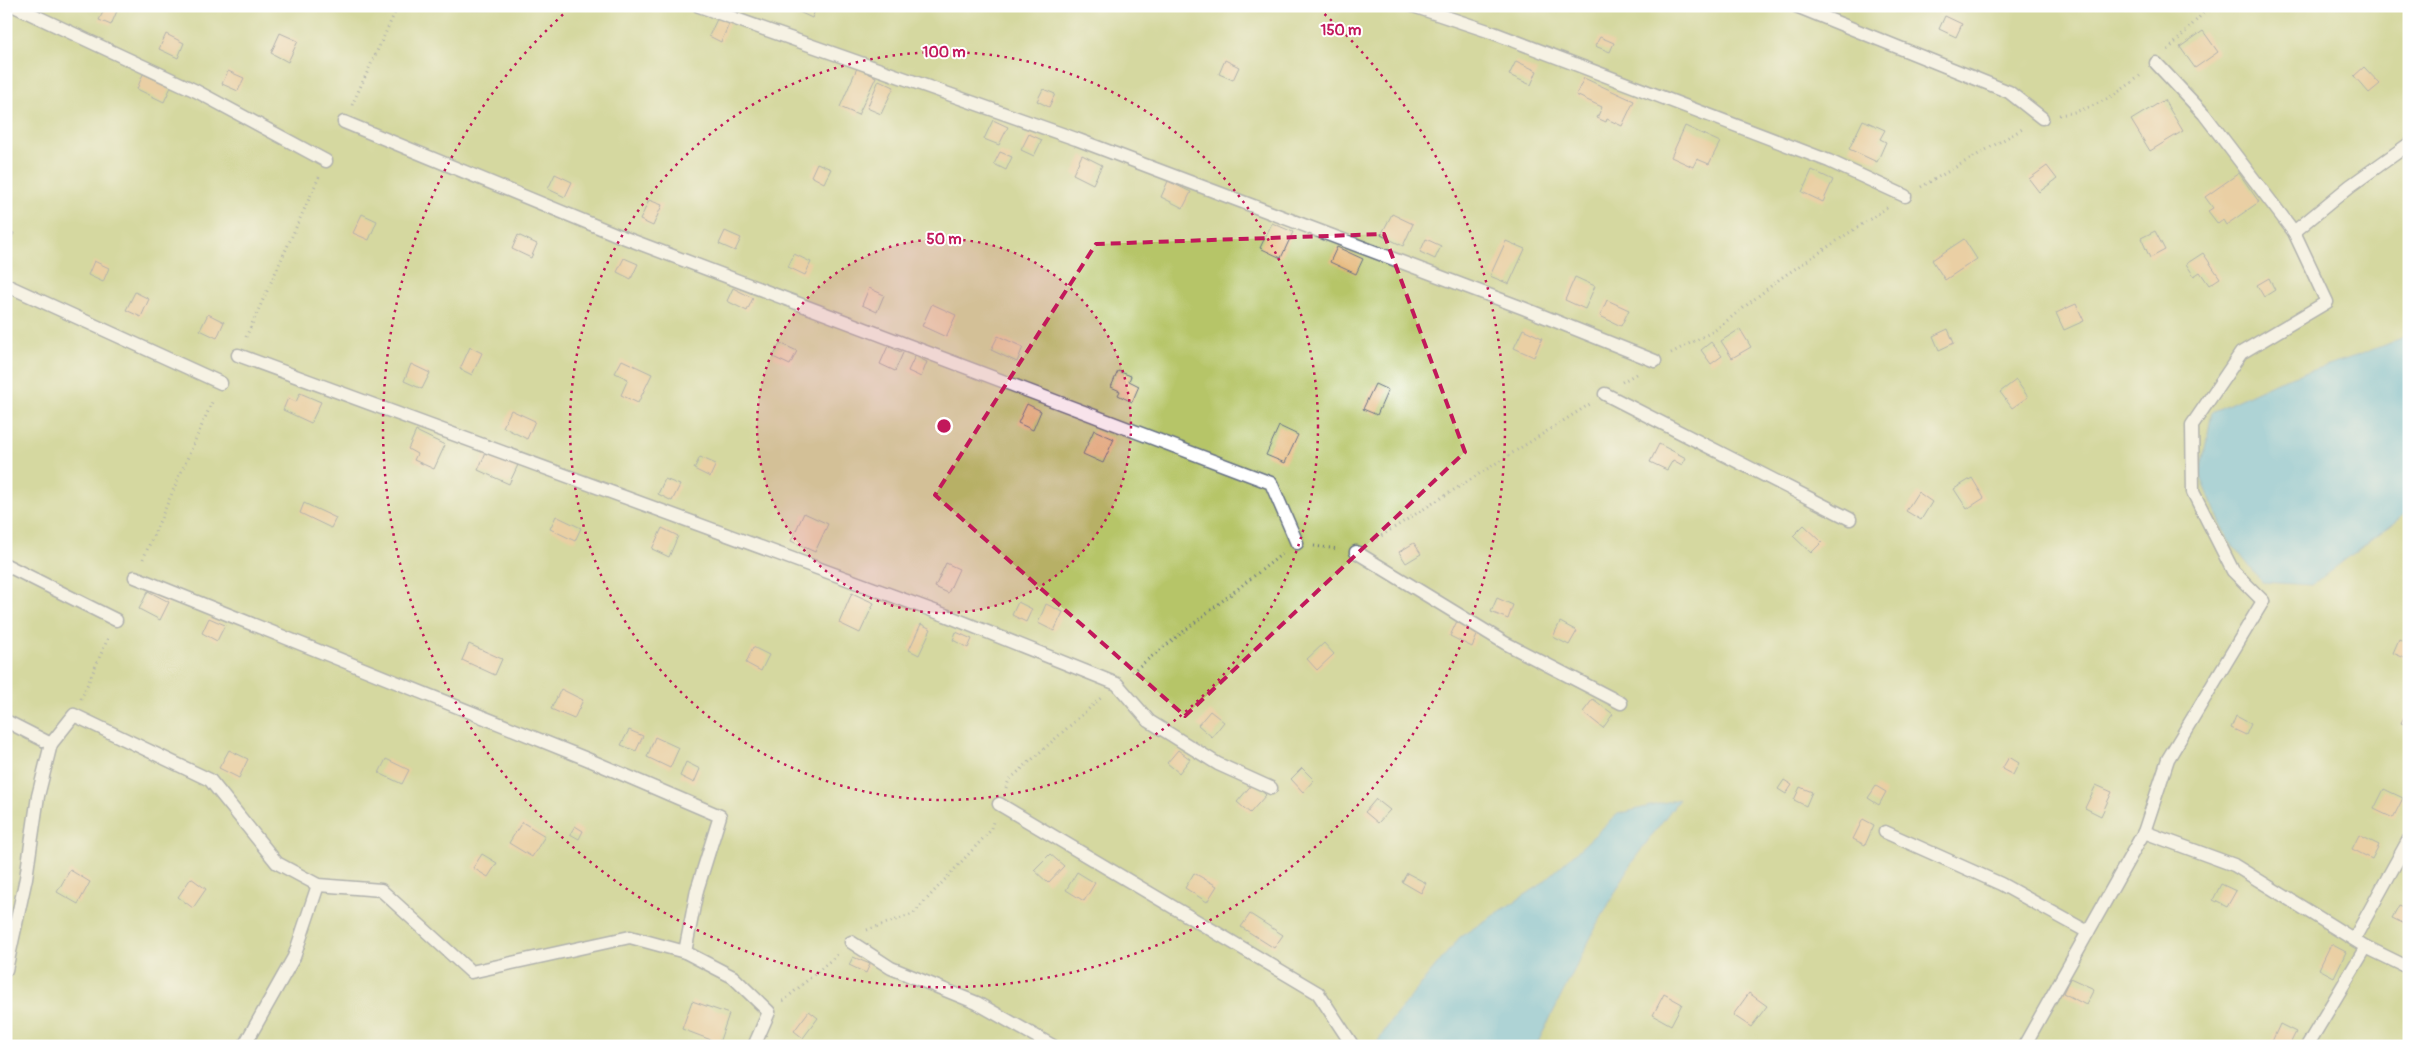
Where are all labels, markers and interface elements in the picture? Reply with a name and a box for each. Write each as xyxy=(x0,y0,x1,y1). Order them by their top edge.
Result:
text: 150 m xyxy=(1321,21,1361,40)
text: 100 m xyxy=(923,43,965,62)
text: 50 m xyxy=(927,230,961,249)
centre of rings xyxy=(935,417,953,435)

